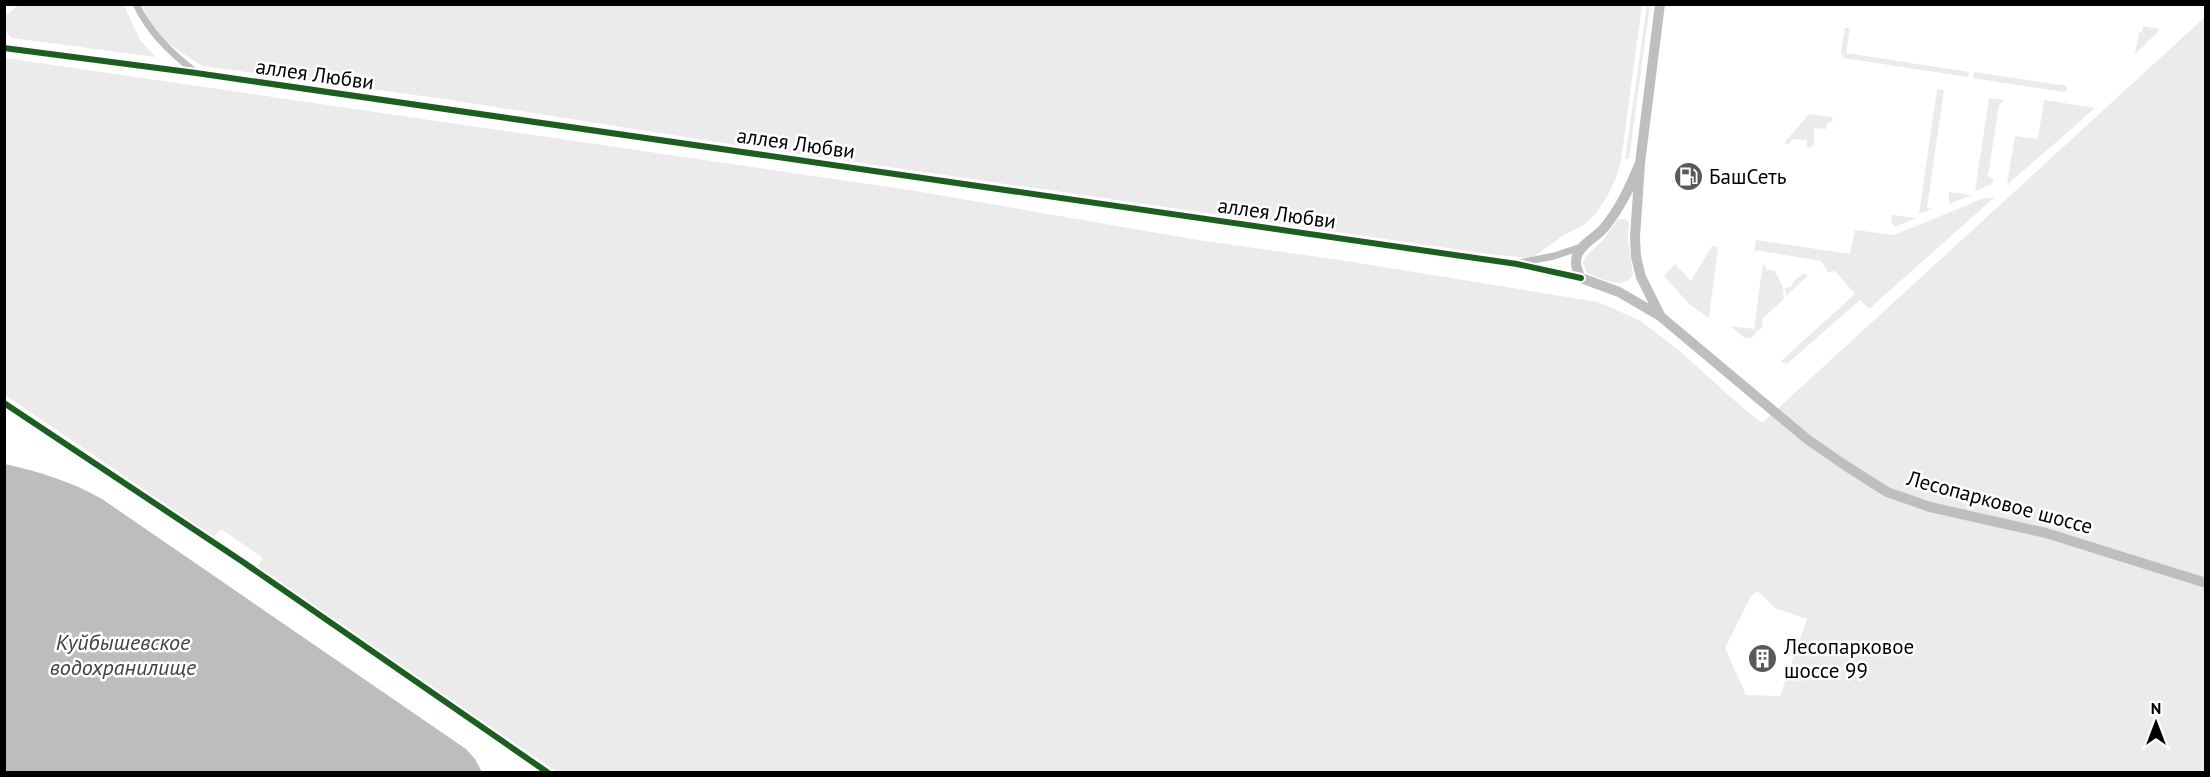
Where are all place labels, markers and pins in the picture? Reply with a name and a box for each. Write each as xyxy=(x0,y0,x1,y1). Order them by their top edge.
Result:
fuel station icon: БашСеть xyxy=(1672,160,1704,192)
place label: БашСеть xyxy=(1709,163,1787,190)
place label: Лесопарковое шоссе 99 xyxy=(1783,633,1914,684)
building icon: Лесопарковое шоссе 99 xyxy=(1747,642,1779,674)

